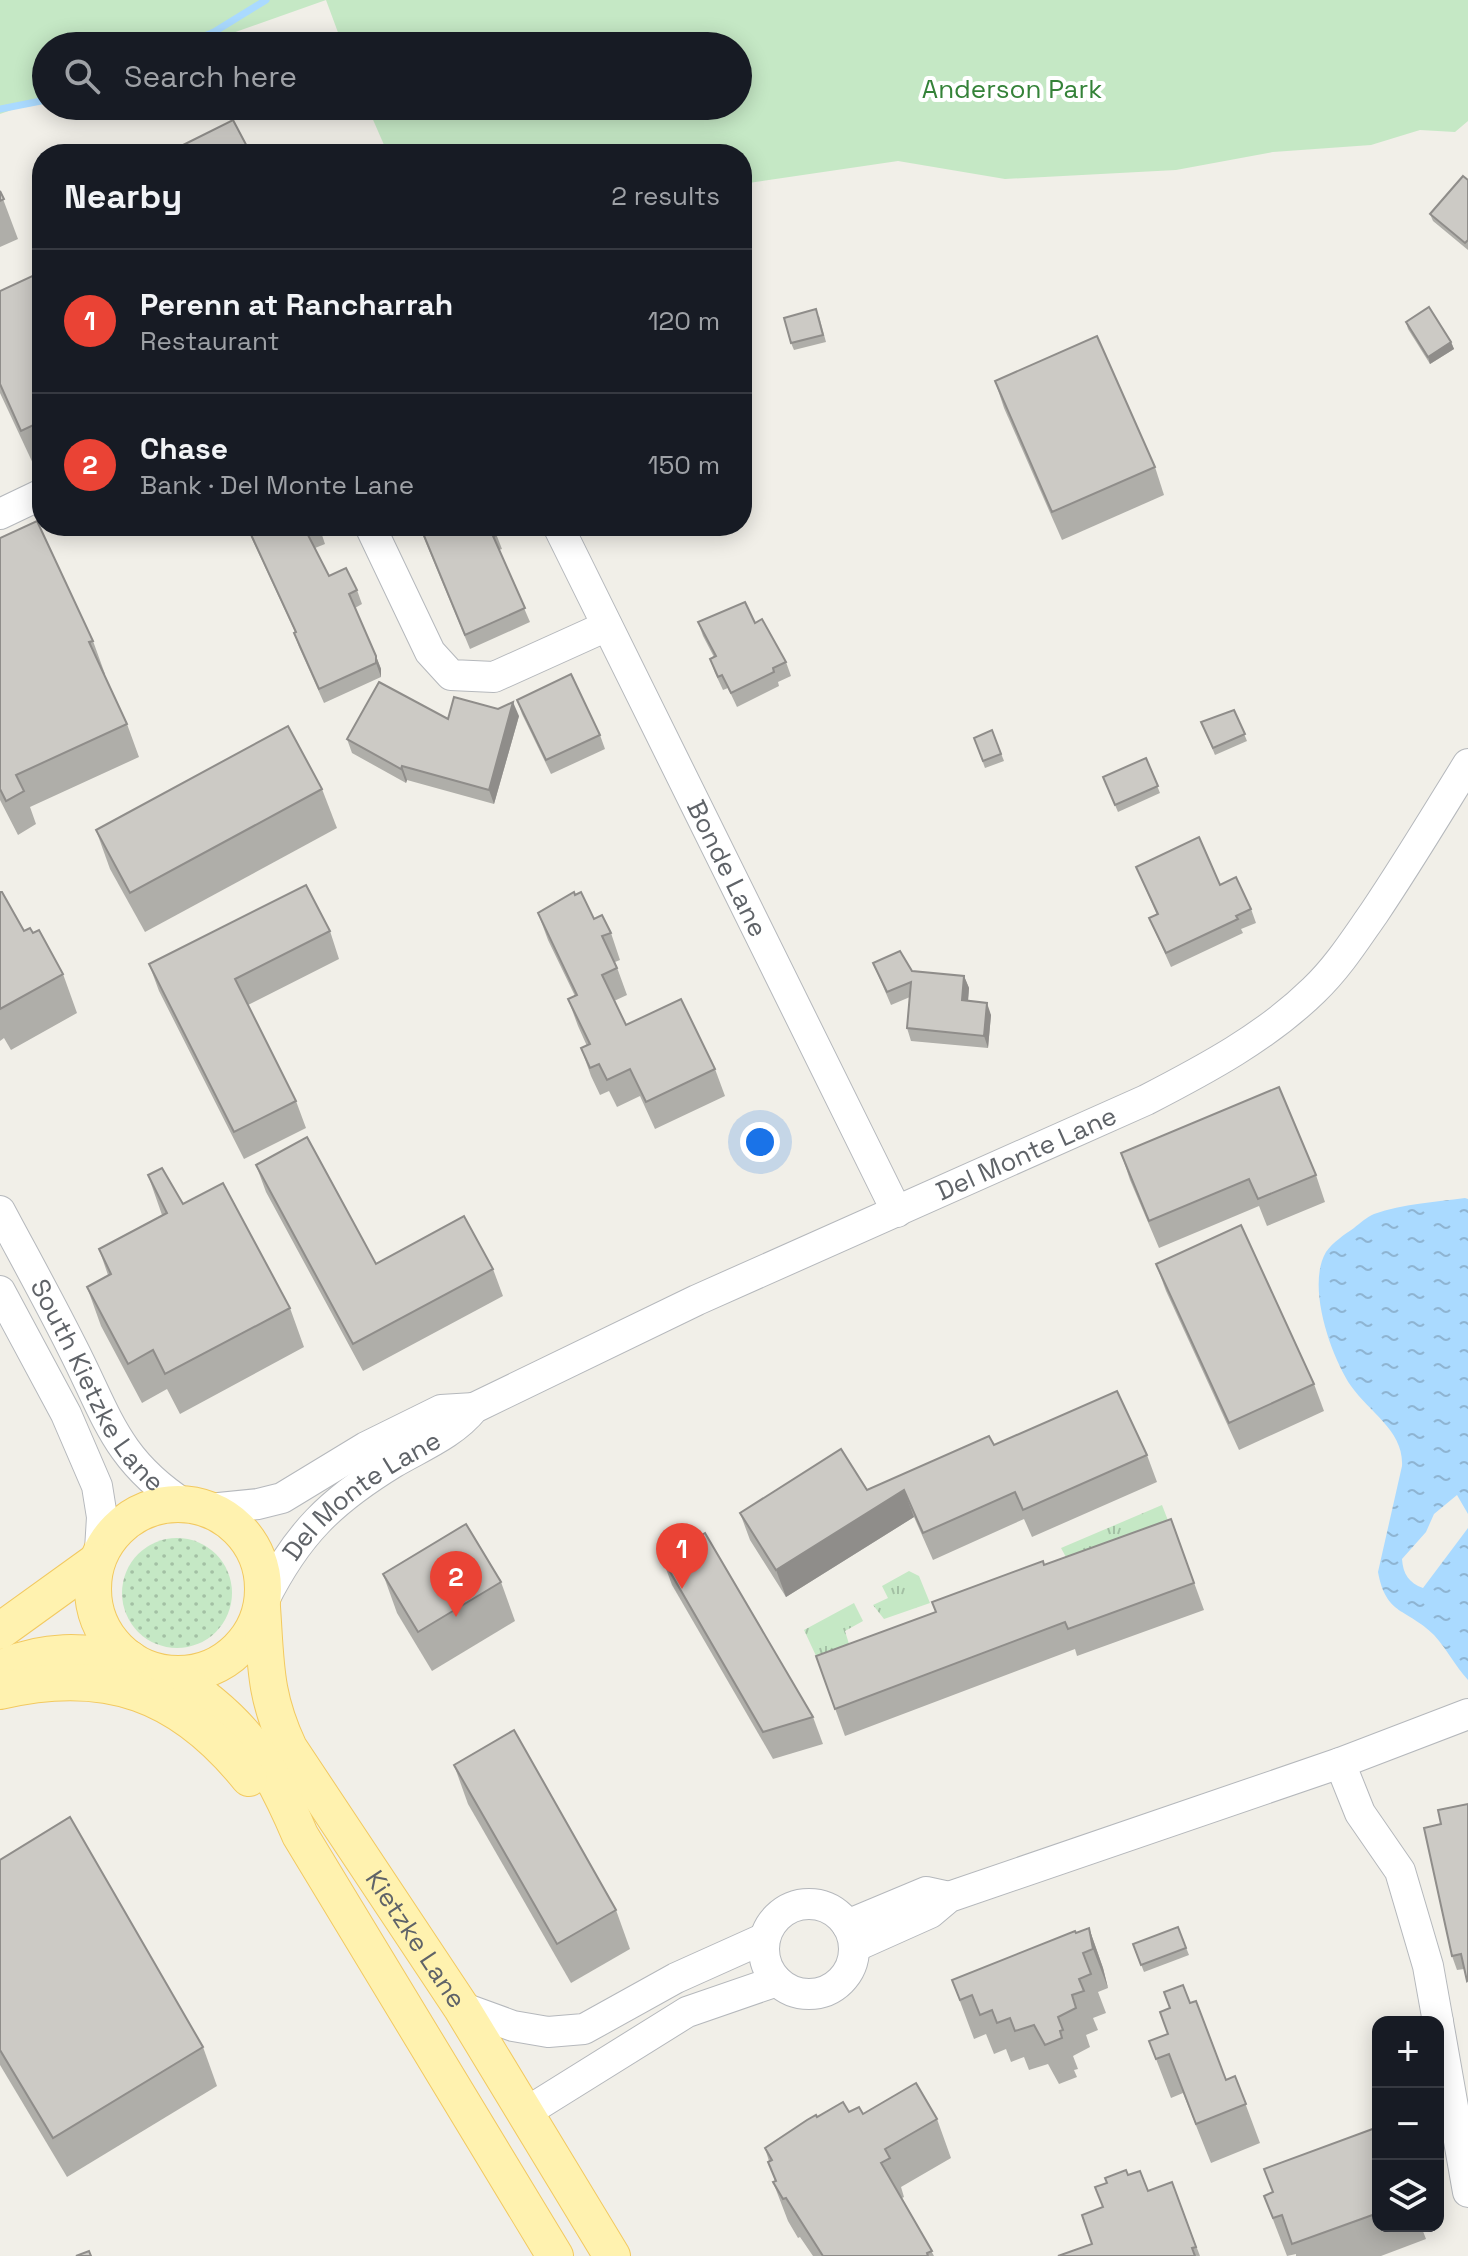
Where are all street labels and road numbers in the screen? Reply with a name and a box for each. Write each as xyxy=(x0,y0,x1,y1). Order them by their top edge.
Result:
street label: Bonde Lane xyxy=(679,794,775,943)
street label: Del Monte Lane xyxy=(931,1098,1122,1208)
street label: South Kietzke Lane xyxy=(23,1273,171,1499)
street label: Del Monte Lane xyxy=(275,1423,447,1567)
street label: Kietzke Lane xyxy=(358,1864,474,2014)

